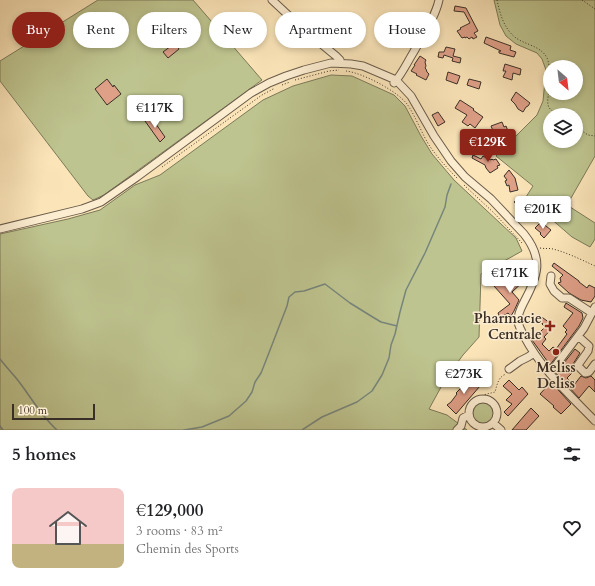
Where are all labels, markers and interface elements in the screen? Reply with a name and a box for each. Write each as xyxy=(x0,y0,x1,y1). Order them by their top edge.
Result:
chip: Buy xyxy=(12,12,65,48)
chip: Rent xyxy=(73,12,129,48)
chip: Filters xyxy=(137,12,201,48)
chip: New xyxy=(209,12,267,48)
chip: Apartment xyxy=(275,12,366,48)
chip: House xyxy=(374,12,440,48)
north arrow xyxy=(543,60,583,100)
map controls xyxy=(543,60,583,148)
pin: €117K xyxy=(127,95,183,129)
text: €117K xyxy=(136,99,174,117)
button: layers xyxy=(543,108,583,148)
pin: €129K xyxy=(460,129,516,163)
text: €129K xyxy=(469,133,507,151)
pin: €201K xyxy=(515,196,571,230)
text: €201K xyxy=(524,200,562,218)
pin: €171K xyxy=(482,260,538,294)
text: €171K xyxy=(491,264,529,282)
place label: Pharmacie Centrale xyxy=(474,309,542,344)
marker: Pharmacie Centrale xyxy=(545,321,555,331)
marker: Meliss Deliss xyxy=(551,347,561,357)
place label: Meliss Deliss xyxy=(536,358,576,393)
pin: €273K xyxy=(436,361,492,395)
text: €273K xyxy=(445,365,483,383)
scale bar xyxy=(12,402,95,421)
text: 100 m xyxy=(18,403,47,418)
text: 5 homes xyxy=(12,443,76,466)
icon: filters xyxy=(561,443,583,465)
text: €129,000 xyxy=(136,499,203,522)
icon: home xyxy=(44,504,92,552)
icon: heart xyxy=(561,517,583,539)
text: 3 rooms · 83 m² xyxy=(136,522,223,540)
text: Chemin des Sports xyxy=(136,540,239,558)

